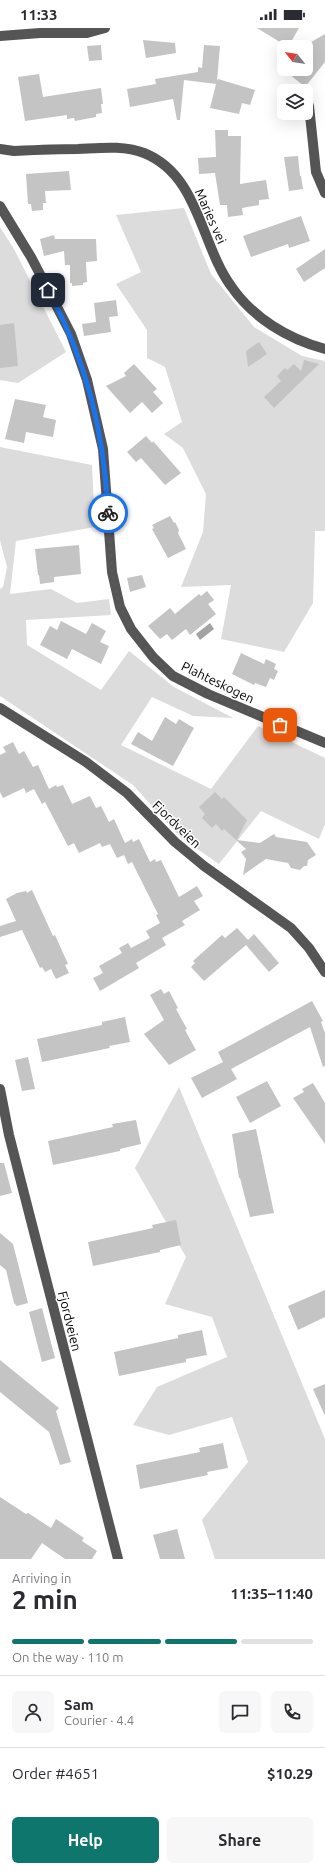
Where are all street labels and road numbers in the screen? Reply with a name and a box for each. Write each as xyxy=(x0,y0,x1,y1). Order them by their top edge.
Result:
street label: Maries vei xyxy=(193,186,229,246)
street label: Plahteskogen xyxy=(179,658,257,706)
street label: Fjordveien xyxy=(150,798,204,850)
street label: Fjordveien xyxy=(56,1290,84,1352)

